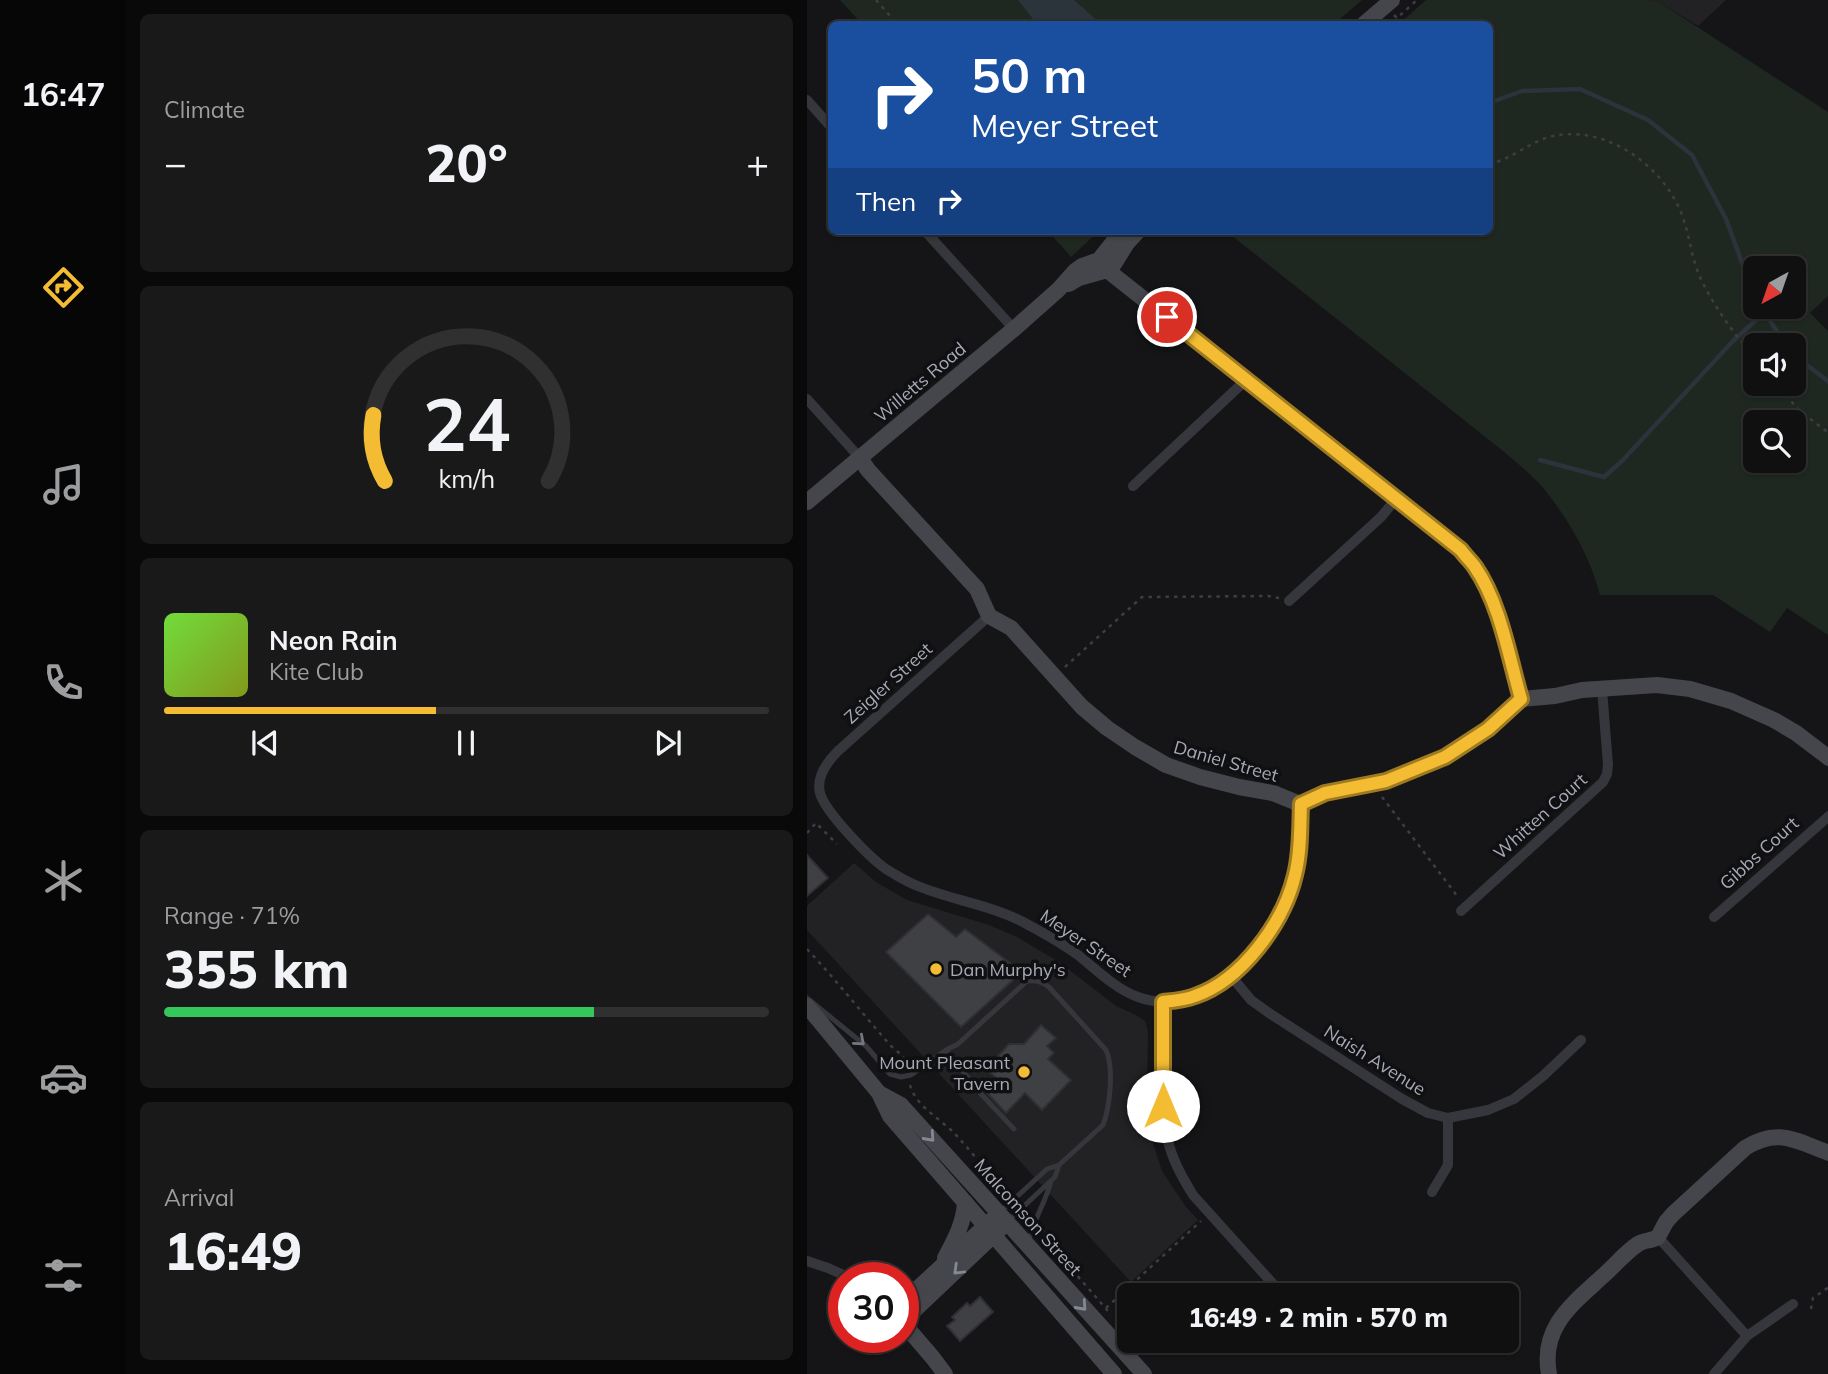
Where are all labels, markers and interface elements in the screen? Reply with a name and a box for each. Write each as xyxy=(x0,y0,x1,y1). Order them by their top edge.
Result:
text: 50 m xyxy=(971,44,1087,105)
icon: right xyxy=(856,49,947,140)
text: 16:47 xyxy=(21,74,105,114)
text: Climate xyxy=(164,95,245,124)
text: Meyer Street xyxy=(971,105,1158,145)
text: 20° xyxy=(425,130,508,195)
text: − xyxy=(164,139,187,187)
text: + xyxy=(746,139,769,187)
icon: right xyxy=(930,182,968,220)
text: Then xyxy=(856,185,916,218)
north arrow xyxy=(1743,256,1806,318)
map controls xyxy=(1743,256,1806,473)
icon: directions xyxy=(39,263,88,312)
pin xyxy=(1137,287,1197,347)
icon: arrive xyxy=(1148,298,1186,336)
button: sound xyxy=(1743,333,1806,396)
street label: Willetts Road xyxy=(869,337,971,427)
text: 24 xyxy=(423,378,510,469)
button: search xyxy=(1743,410,1806,473)
icon: music xyxy=(39,460,88,509)
text: km/h xyxy=(438,463,495,494)
text: Neon Rain xyxy=(269,624,398,657)
street label: Zeigler Street xyxy=(839,637,937,729)
text: Kite Club xyxy=(269,657,364,686)
icon: phone xyxy=(39,658,88,707)
icon: previous xyxy=(246,724,284,762)
icon: pause xyxy=(447,724,485,762)
icon: next xyxy=(649,724,687,762)
street label: Daniel Street xyxy=(1171,735,1281,787)
street label: Whitten Court xyxy=(1489,768,1591,864)
street label: Gibbs Court xyxy=(1715,812,1803,894)
icon: climate xyxy=(39,856,88,905)
text: Range · 71% xyxy=(164,901,300,930)
street label: Meyer Street xyxy=(1036,904,1136,982)
text: 355 km xyxy=(164,936,349,1001)
place label: Dan Murphy's xyxy=(950,958,1066,981)
marker: Dan Murphy's xyxy=(928,961,944,977)
street label: Naish Avenue xyxy=(1320,1020,1430,1100)
one-way arrow xyxy=(851,1033,864,1045)
place label: Mount Pleasant Tavern xyxy=(879,1051,1010,1095)
icon: car xyxy=(39,1053,88,1102)
marker: Mount Pleasant Tavern xyxy=(1016,1064,1032,1080)
position arrow xyxy=(1126,1069,1200,1143)
one-way arrow xyxy=(921,1129,934,1142)
street label: Malcomson Street xyxy=(969,1154,1087,1280)
text: Arrival xyxy=(164,1183,234,1212)
text: 16:49 xyxy=(164,1218,302,1283)
icon: filters xyxy=(39,1251,88,1300)
one-way arrow xyxy=(953,1261,966,1274)
speed limit sign: 30 xyxy=(828,1262,919,1353)
one-way arrow xyxy=(1074,1298,1087,1311)
text: 16:49 · 2 min · 570 m xyxy=(1188,1301,1448,1334)

